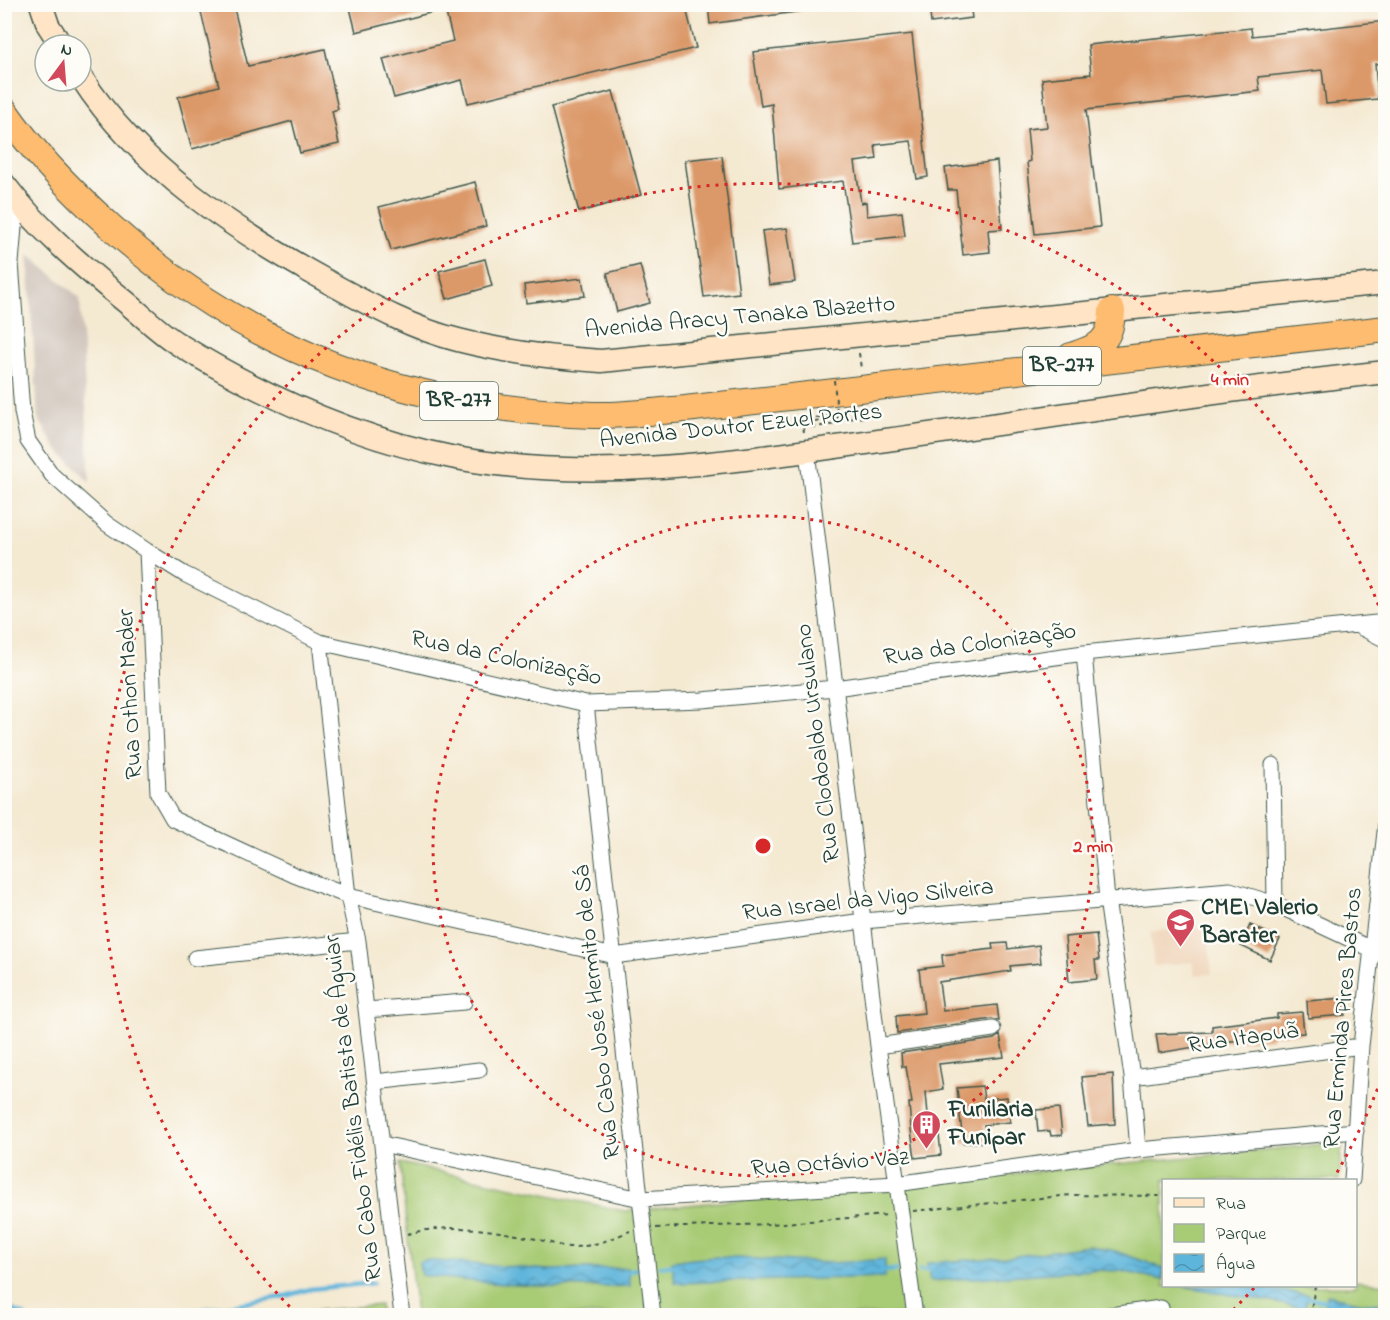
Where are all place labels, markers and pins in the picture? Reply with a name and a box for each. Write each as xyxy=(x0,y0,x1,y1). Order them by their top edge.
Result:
centre of rings xyxy=(753,836,773,856)
place label: CMEI Valerio Barater xyxy=(1200,891,1318,954)
school or university icon: CMEI Valerio Barater xyxy=(1164,906,1196,948)
place label: Funilaria Funipar xyxy=(947,1093,1033,1156)
building icon: Funilaria Funipar xyxy=(911,1108,943,1150)

